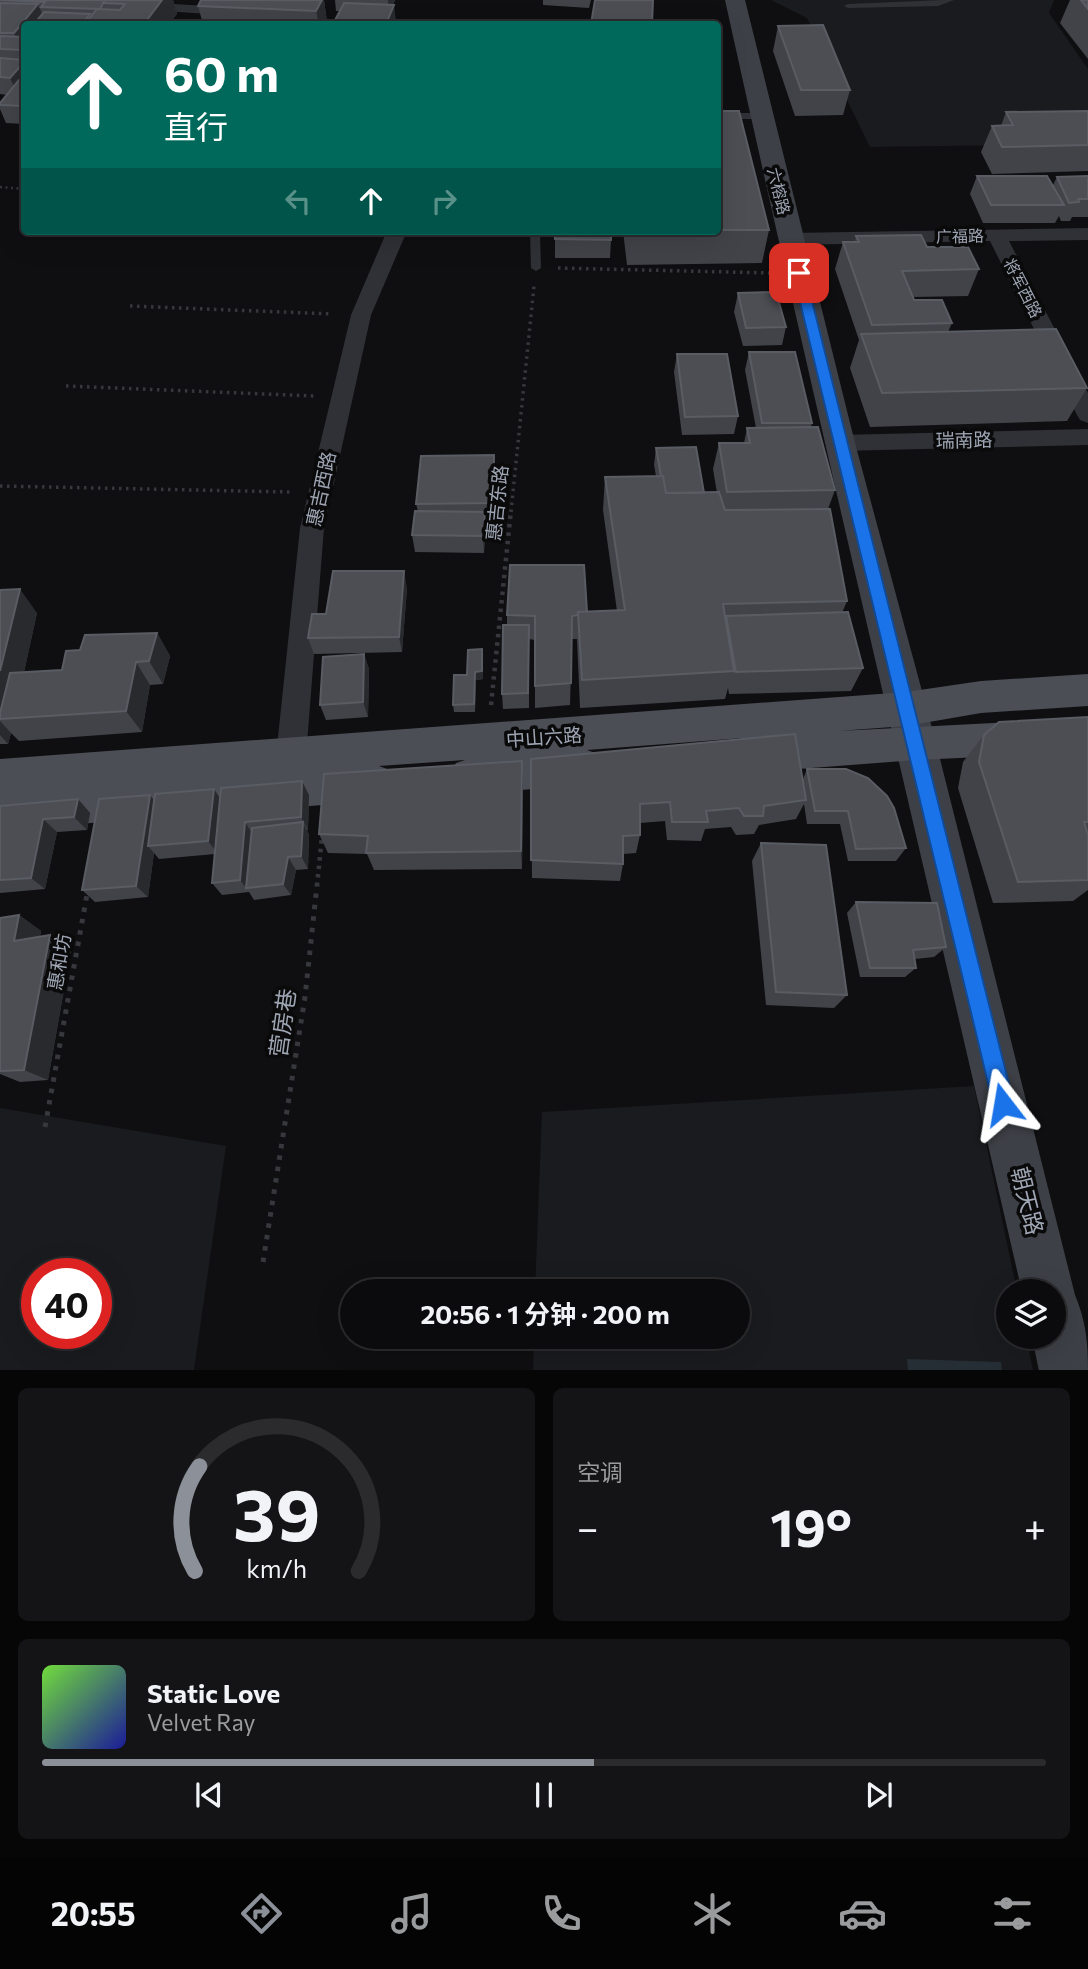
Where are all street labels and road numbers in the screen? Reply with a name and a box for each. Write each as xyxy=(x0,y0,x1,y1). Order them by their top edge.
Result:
street label: 六榕路 xyxy=(764,165,795,216)
street label: 广福路 xyxy=(936,226,984,245)
street label: 将军西路 xyxy=(1000,255,1046,321)
street label: 瑞南路 xyxy=(935,428,993,451)
street label: 惠吉西路 xyxy=(301,449,340,528)
street label: 惠吉东路 xyxy=(481,464,512,542)
street label: 中山六路 xyxy=(505,722,583,751)
street label: 惠和坊 xyxy=(42,932,75,992)
street label: 营房巷 xyxy=(263,987,301,1059)
street label: 朝天路 xyxy=(1006,1164,1050,1238)

